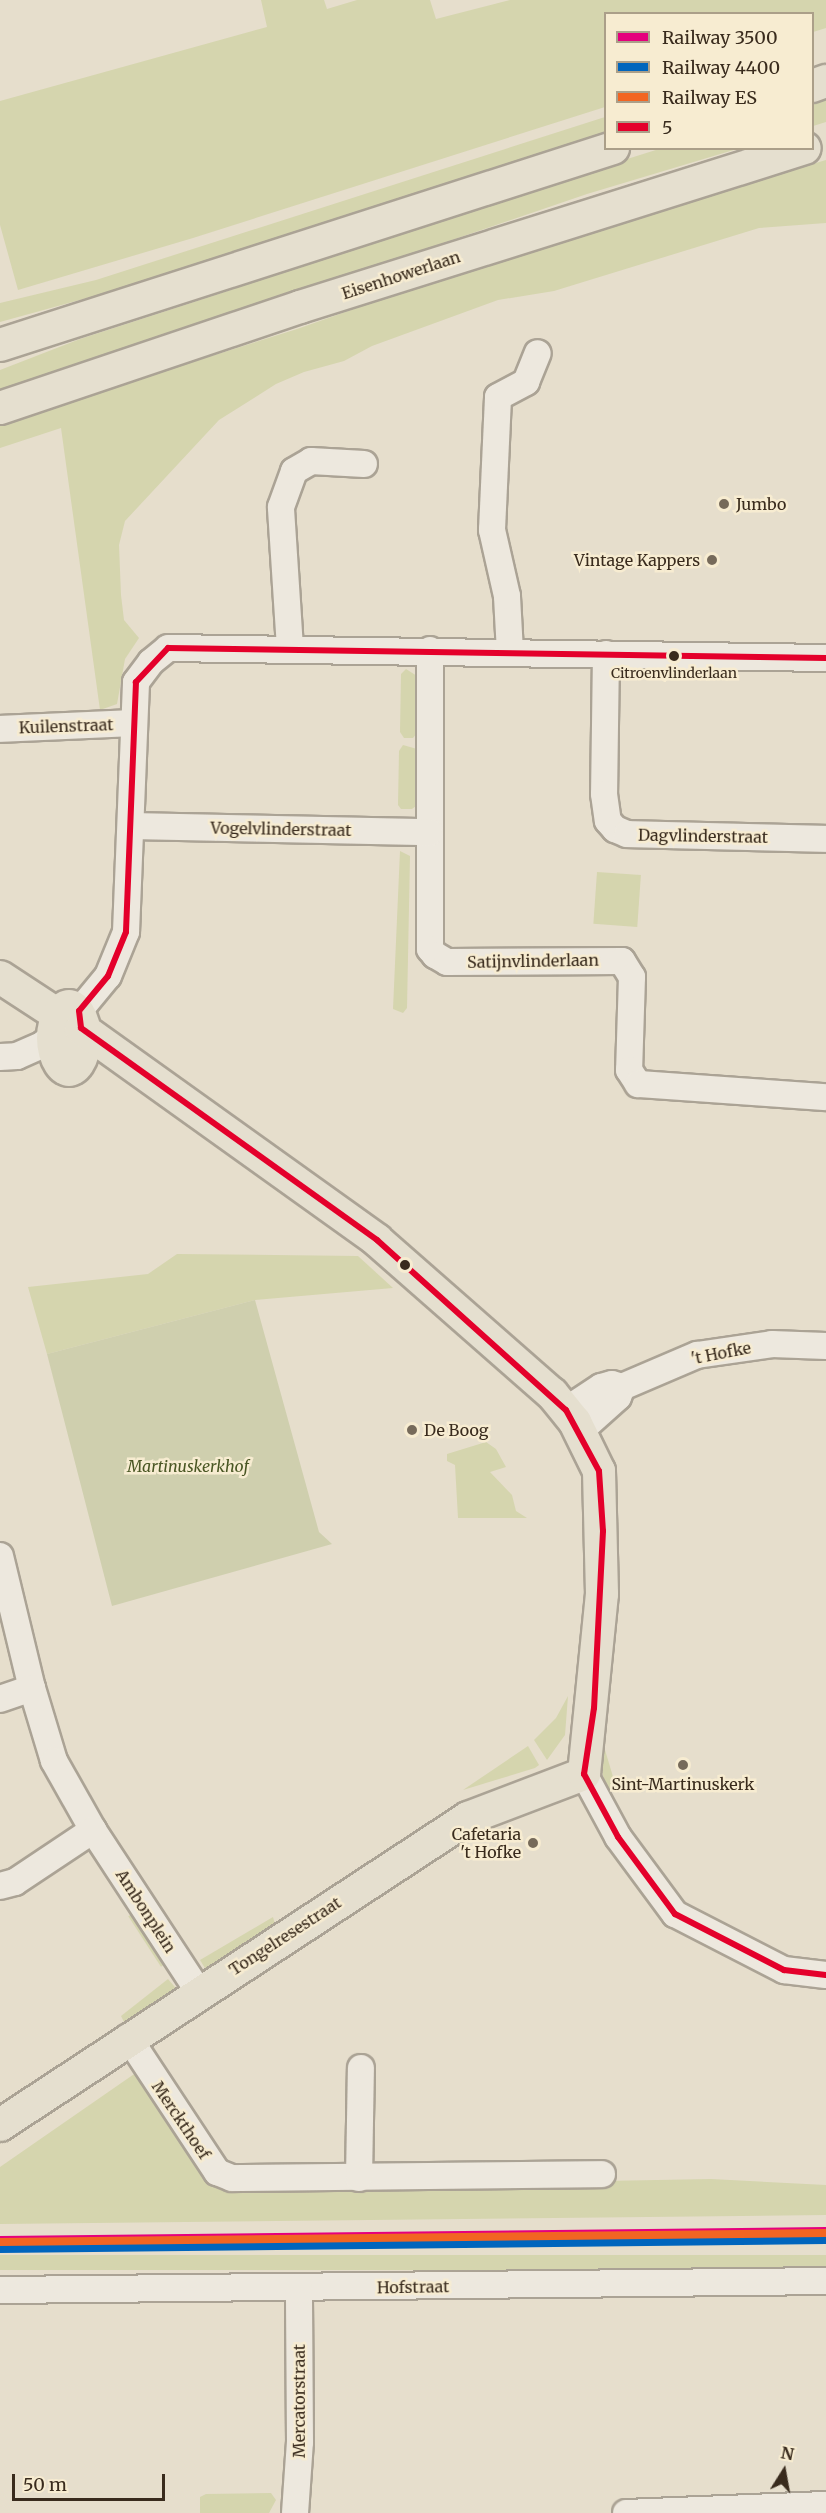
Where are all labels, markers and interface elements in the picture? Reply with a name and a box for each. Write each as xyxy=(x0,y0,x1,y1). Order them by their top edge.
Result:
legend xyxy=(604,12,814,150)
text: Railway 3500 xyxy=(662,26,778,49)
text: Railway 4400 xyxy=(662,56,780,79)
text: Railway ES xyxy=(662,86,757,109)
text: 5 xyxy=(662,116,673,139)
street label: Eisenhowerlaan xyxy=(339,247,463,303)
place label: Jumbo xyxy=(736,494,786,514)
marker: Jumbo xyxy=(717,497,731,511)
place label: Vintage Kappers xyxy=(574,550,700,570)
marker: Vintage Kappers xyxy=(705,553,719,567)
marker: Citroenvlinderlaan xyxy=(668,650,680,662)
place label: Citroenvlinderlaan xyxy=(611,665,737,681)
street label: Kuilenstraat xyxy=(18,715,114,737)
street label: Vogelvlinderstraat xyxy=(210,818,352,840)
street label: Dagvlinderstraat xyxy=(638,825,768,847)
street label: Satijnvlinderlaan xyxy=(467,950,599,972)
unlabelled marker xyxy=(399,1259,411,1271)
street label: 't Hofke xyxy=(689,1338,753,1368)
place label: De Boog xyxy=(424,1420,489,1440)
marker: De Boog xyxy=(405,1423,419,1437)
park label: Martinuskerkhof xyxy=(127,1456,249,1476)
marker: Sint-Martinuskerk xyxy=(676,1758,690,1772)
place label: Sint-Martinuskerk xyxy=(612,1774,754,1794)
place label: Cafetaria 't Hofke xyxy=(452,1824,521,1862)
marker: Cafetaria 't Hofke xyxy=(526,1836,540,1850)
street label: Ambonplein xyxy=(112,1866,180,1956)
street label: Tongelresestraat xyxy=(225,1893,345,1979)
street label: Merckthoef xyxy=(148,2077,214,2163)
street label: Hofstraat xyxy=(377,2277,449,2297)
street label: Mercatorstraat xyxy=(289,2344,309,2458)
north arrow xyxy=(754,2441,814,2501)
text: N xyxy=(779,2442,796,2464)
scale bar xyxy=(15,2462,168,2500)
text: 50 m xyxy=(23,2473,67,2496)

